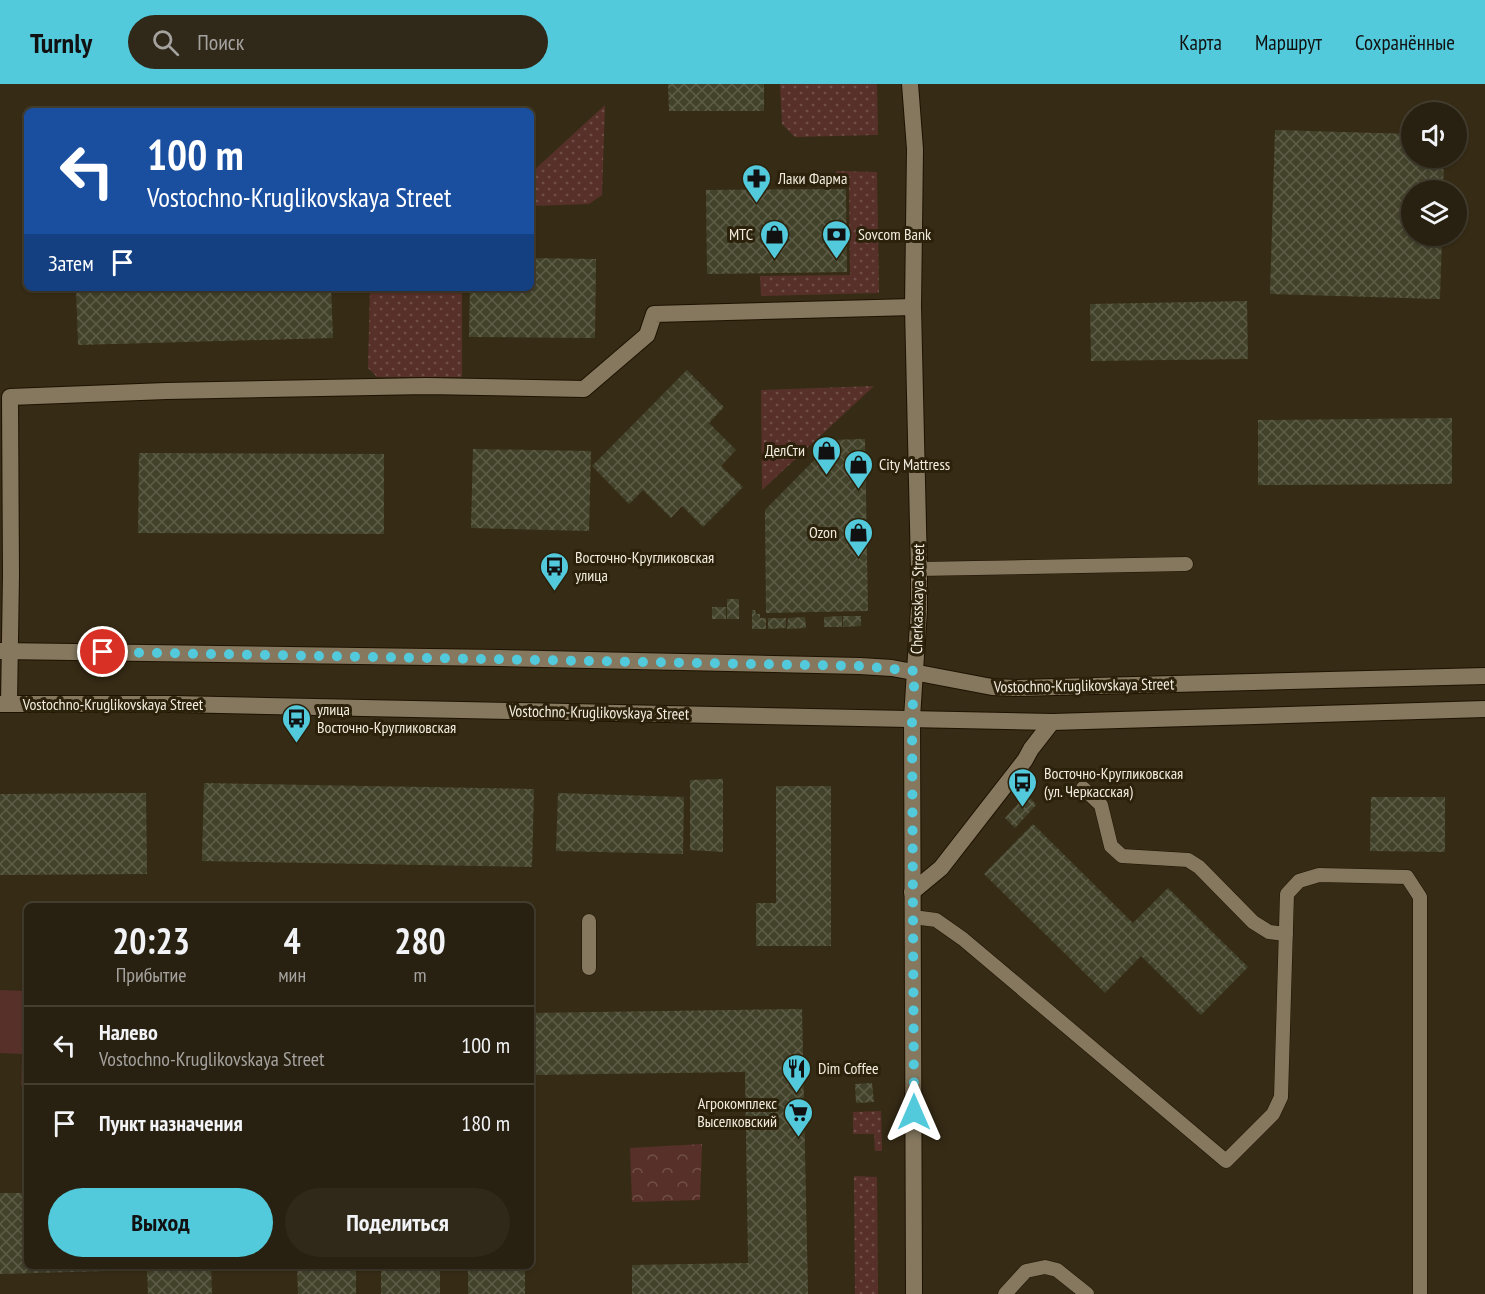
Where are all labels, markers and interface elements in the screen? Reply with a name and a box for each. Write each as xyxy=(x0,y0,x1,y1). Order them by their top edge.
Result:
search box xyxy=(128,15,548,69)
text: Turnly xyxy=(30,24,92,61)
icon: search xyxy=(149,26,182,59)
text: Поиск xyxy=(197,28,244,56)
text: Карта xyxy=(1179,29,1222,56)
text: Маршрут xyxy=(1255,29,1322,56)
text: Сохранённые xyxy=(1355,29,1455,56)
map controls xyxy=(1401,102,1467,246)
button: sound xyxy=(1401,102,1467,168)
text: 100 m xyxy=(147,127,244,182)
icon: left xyxy=(48,132,126,210)
pharmacy icon: Лаки Фарма xyxy=(741,162,773,204)
place label: Лаки Фарма xyxy=(777,168,847,188)
text: Vostochno-Kruglikovskaya Street xyxy=(147,180,451,214)
button: layers xyxy=(1401,180,1467,246)
shop icon: МТС xyxy=(758,218,790,260)
bank icon: Sovcom Bank xyxy=(821,218,853,260)
place label: МТС xyxy=(729,224,753,244)
place label: Sovcom Bank xyxy=(858,224,932,244)
icon: arrive xyxy=(106,246,139,279)
text: Затем xyxy=(48,249,94,277)
shop icon: ДелСти xyxy=(810,434,842,476)
place label: ДелСти xyxy=(765,440,805,460)
shop icon: City Mattress xyxy=(842,448,874,490)
place label: City Mattress xyxy=(879,454,950,474)
shop icon: Ozon xyxy=(842,516,874,558)
place label: Ozon xyxy=(809,522,837,542)
street label: Cherkasskaya Street xyxy=(906,543,928,654)
place label: Восточно-Кругликовская улица xyxy=(575,547,714,585)
bus stop icon: Восточно-Кругликовская улица xyxy=(538,550,570,592)
pin xyxy=(77,626,128,677)
icon: arrive xyxy=(86,635,119,668)
street label: Vostochno-Kruglikovskaya Street xyxy=(993,673,1175,697)
street label: Vostochno-Kruglikovskaya Street xyxy=(22,694,204,714)
place label: улица Восточно-Кругликовская xyxy=(317,699,456,737)
street label: Vostochno-Kruglikovskaya Street xyxy=(508,700,690,724)
bus stop icon: улица Восточно-Кругликовская xyxy=(280,702,312,744)
place label: Восточно-Кругликовская (ул. Черкасская) xyxy=(1044,763,1183,801)
bus stop icon: Восточно-Кругликовская (ул. Черкасская) xyxy=(1007,766,1039,808)
text: 20:23 xyxy=(112,917,190,964)
text: 4 xyxy=(284,917,301,964)
text: 280 xyxy=(394,917,446,964)
text: Прибытие xyxy=(116,962,187,988)
text: мин xyxy=(278,962,306,988)
text: m xyxy=(414,962,427,988)
text: Налево xyxy=(99,1018,158,1046)
icon: left xyxy=(48,1029,81,1062)
text: 100 m xyxy=(461,1031,510,1059)
text: Vostochno-Kruglikovskaya Street xyxy=(99,1046,325,1072)
restaurant icon: Dim Coffee xyxy=(781,1052,813,1094)
place label: Dim Coffee xyxy=(818,1058,879,1078)
position arrow xyxy=(882,1080,946,1144)
place label: Агрокомплекс Выселковский xyxy=(697,1093,777,1131)
supermarket icon: Агрокомплекс Выселковский xyxy=(782,1096,814,1138)
icon: arrive xyxy=(48,1107,81,1140)
text: Пункт назначения xyxy=(99,1109,243,1137)
text: 180 m xyxy=(461,1109,510,1137)
button: Выход xyxy=(48,1188,273,1257)
button: Поделиться xyxy=(285,1188,510,1257)

